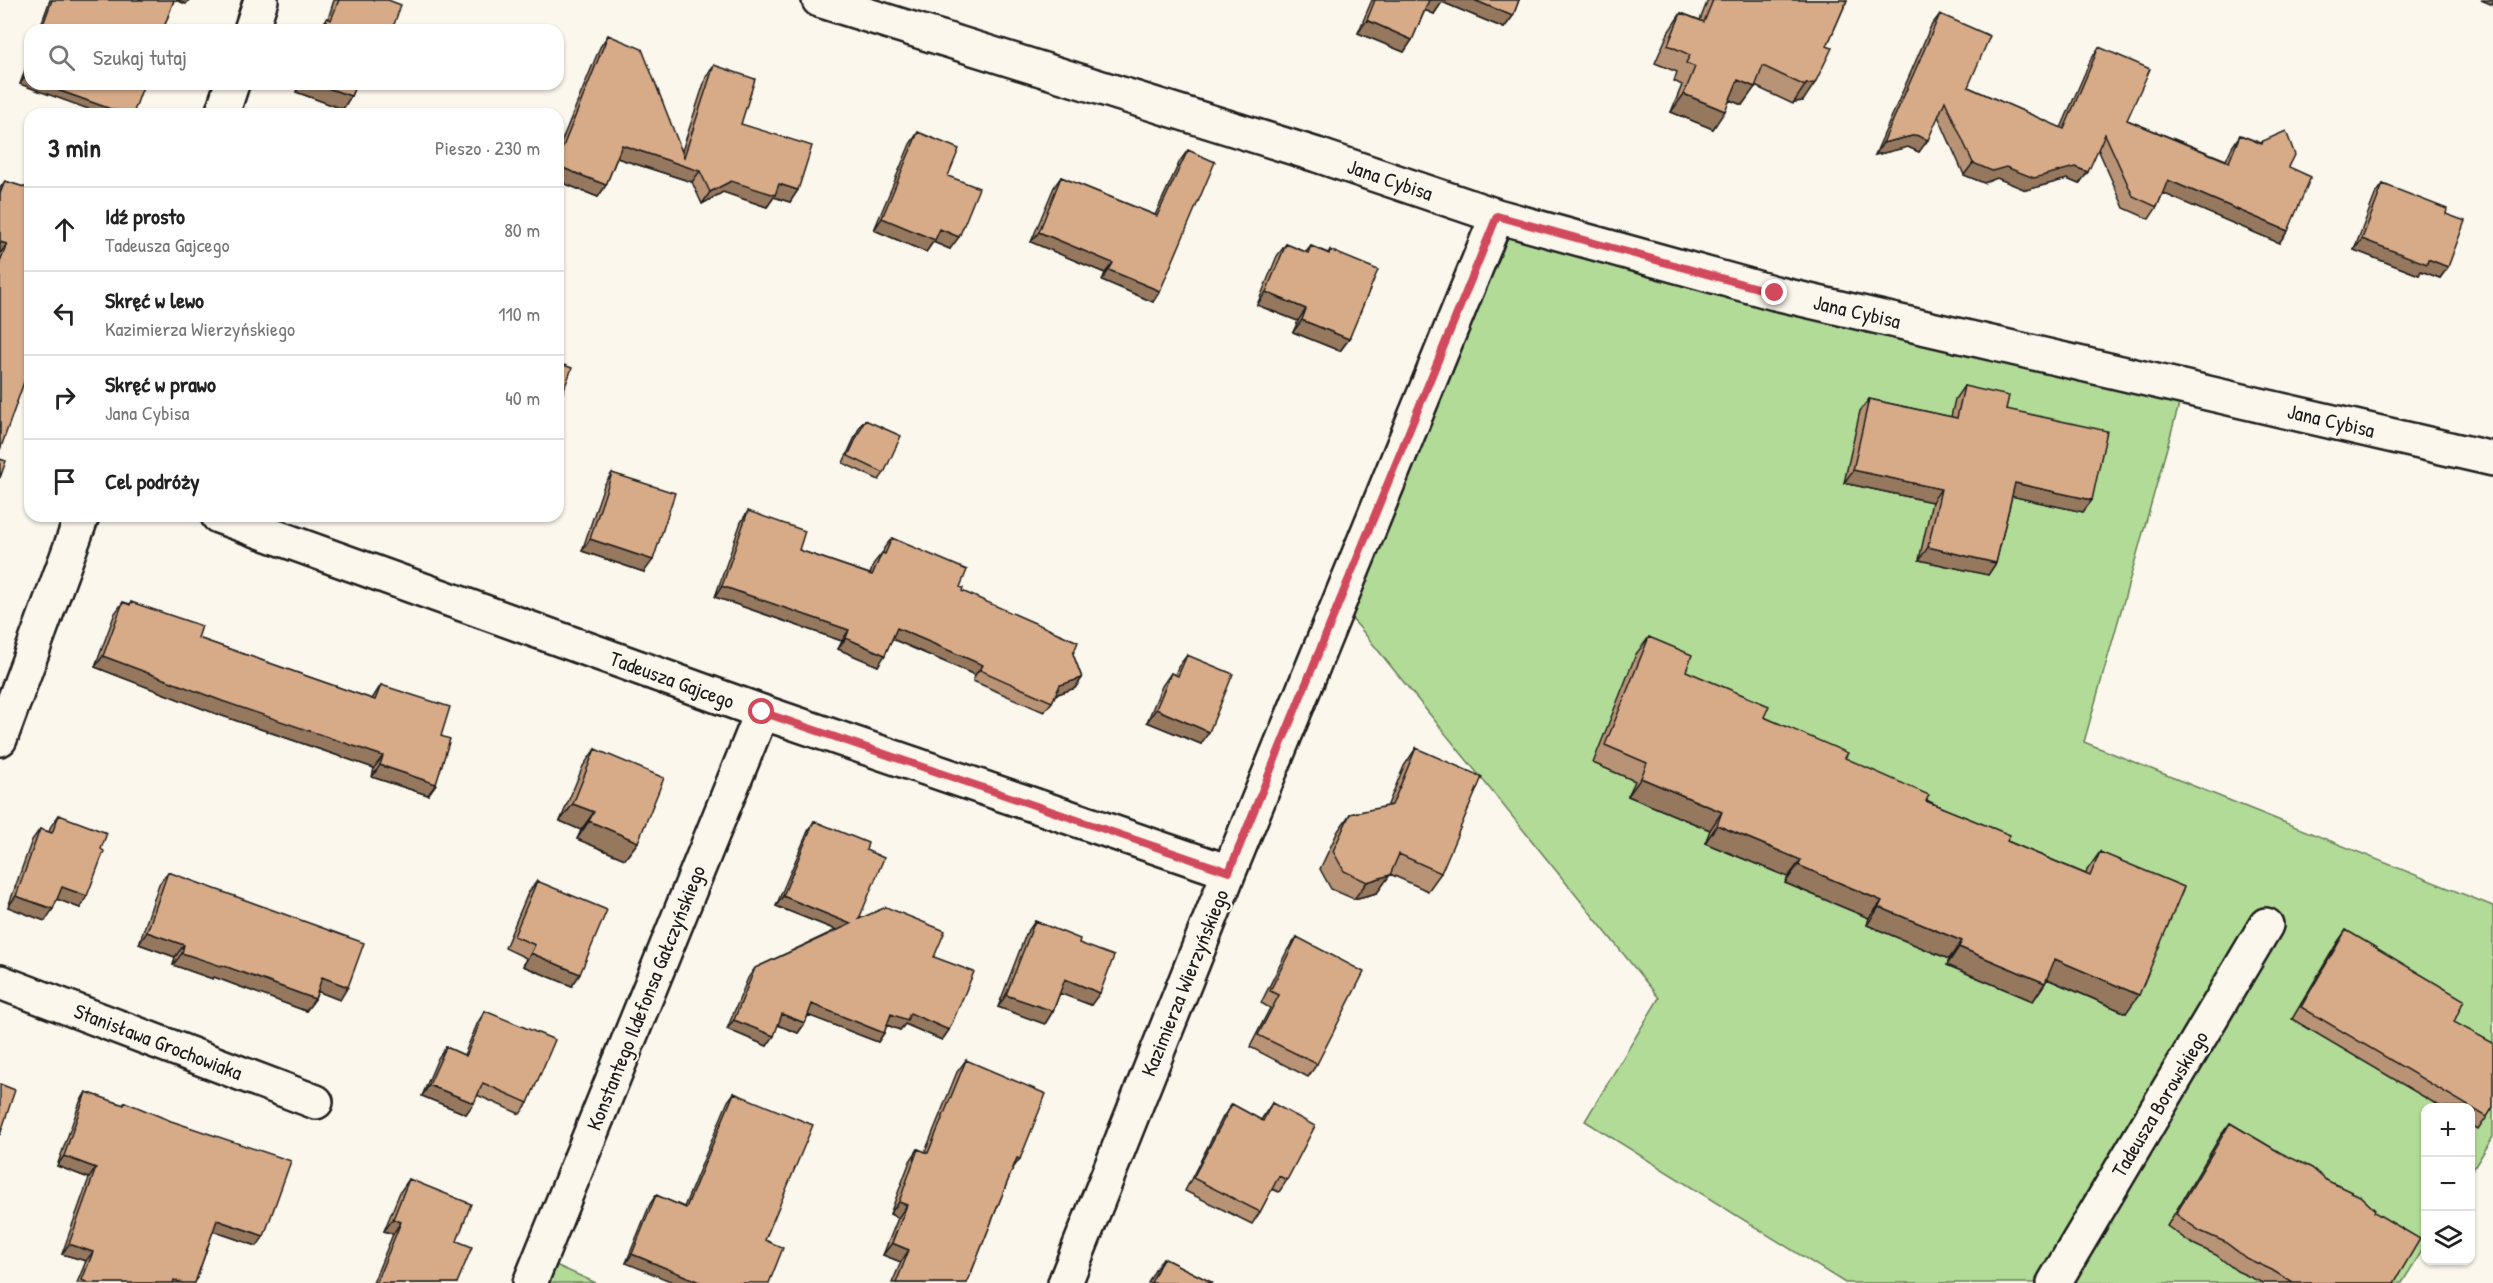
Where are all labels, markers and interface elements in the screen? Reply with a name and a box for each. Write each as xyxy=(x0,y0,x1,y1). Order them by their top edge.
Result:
search box xyxy=(24,24,564,90)
icon: search xyxy=(45,41,78,74)
text: Szukaj tutaj xyxy=(93,42,187,72)
text: 3 min xyxy=(48,130,101,165)
text: Pieszo · 230 m xyxy=(435,134,540,161)
street label: Jana Cybisa xyxy=(1344,151,1437,208)
text: Idź prosto xyxy=(105,201,185,231)
icon: ahead xyxy=(48,213,81,246)
text: 80 m xyxy=(504,216,540,243)
text: Tadeusza Gajcego xyxy=(105,231,229,258)
route end xyxy=(1761,279,1787,305)
text: Skręć w lewo xyxy=(105,285,204,315)
street label: Jana Cybisa xyxy=(1811,287,1904,336)
icon: left xyxy=(48,297,81,330)
text: 110 m xyxy=(498,300,540,327)
text: Kazimierza Wierzyńskiego xyxy=(105,315,295,342)
text: Skręć w prawo xyxy=(105,369,216,399)
icon: right xyxy=(48,381,81,414)
text: 40 m xyxy=(505,384,540,411)
street label: Jana Cybisa xyxy=(2285,396,2378,445)
text: Jana Cybisa xyxy=(105,399,189,426)
icon: arrive xyxy=(48,465,81,498)
text: Cel podróży xyxy=(105,466,200,496)
street label: Tadeusza Gajcego xyxy=(606,644,739,716)
route start xyxy=(748,698,774,724)
street label: Konstantego Ildefonsa Gałczyńskiego xyxy=(579,861,712,1135)
street label: Kazimierza Wierzyńskiego xyxy=(1134,885,1235,1081)
street label: Stanisława Grochowiaka xyxy=(70,996,246,1087)
street label: Tadeusza Borowskiego xyxy=(2104,1025,2215,1182)
map controls xyxy=(2421,1103,2475,1265)
button: + xyxy=(2421,1103,2475,1157)
button: − xyxy=(2421,1157,2475,1211)
button: layers xyxy=(2421,1211,2475,1265)

